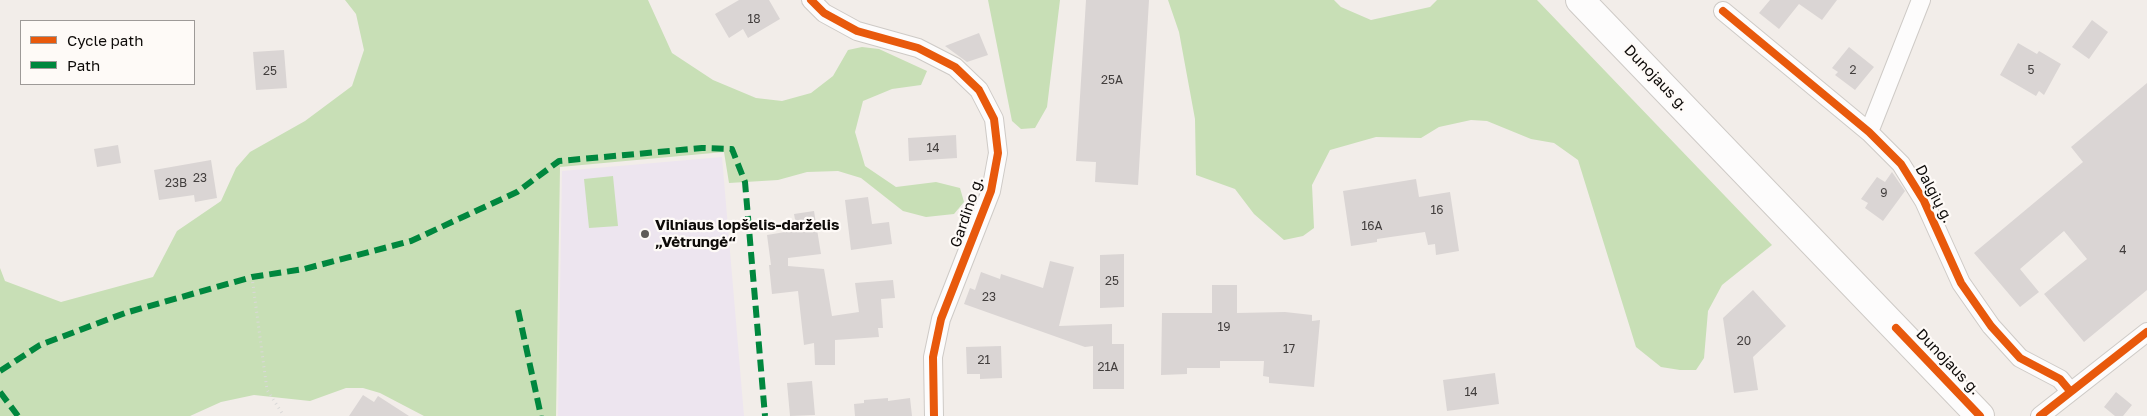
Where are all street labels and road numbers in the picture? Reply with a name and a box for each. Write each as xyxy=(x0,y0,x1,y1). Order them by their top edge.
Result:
street label: Dunojaus g. xyxy=(1620,41,1692,115)
street label: Dalgių g. xyxy=(1911,162,1957,226)
street label: Gardino g. xyxy=(946,174,988,250)
street label: Dunojaus g. xyxy=(1912,325,1984,399)

